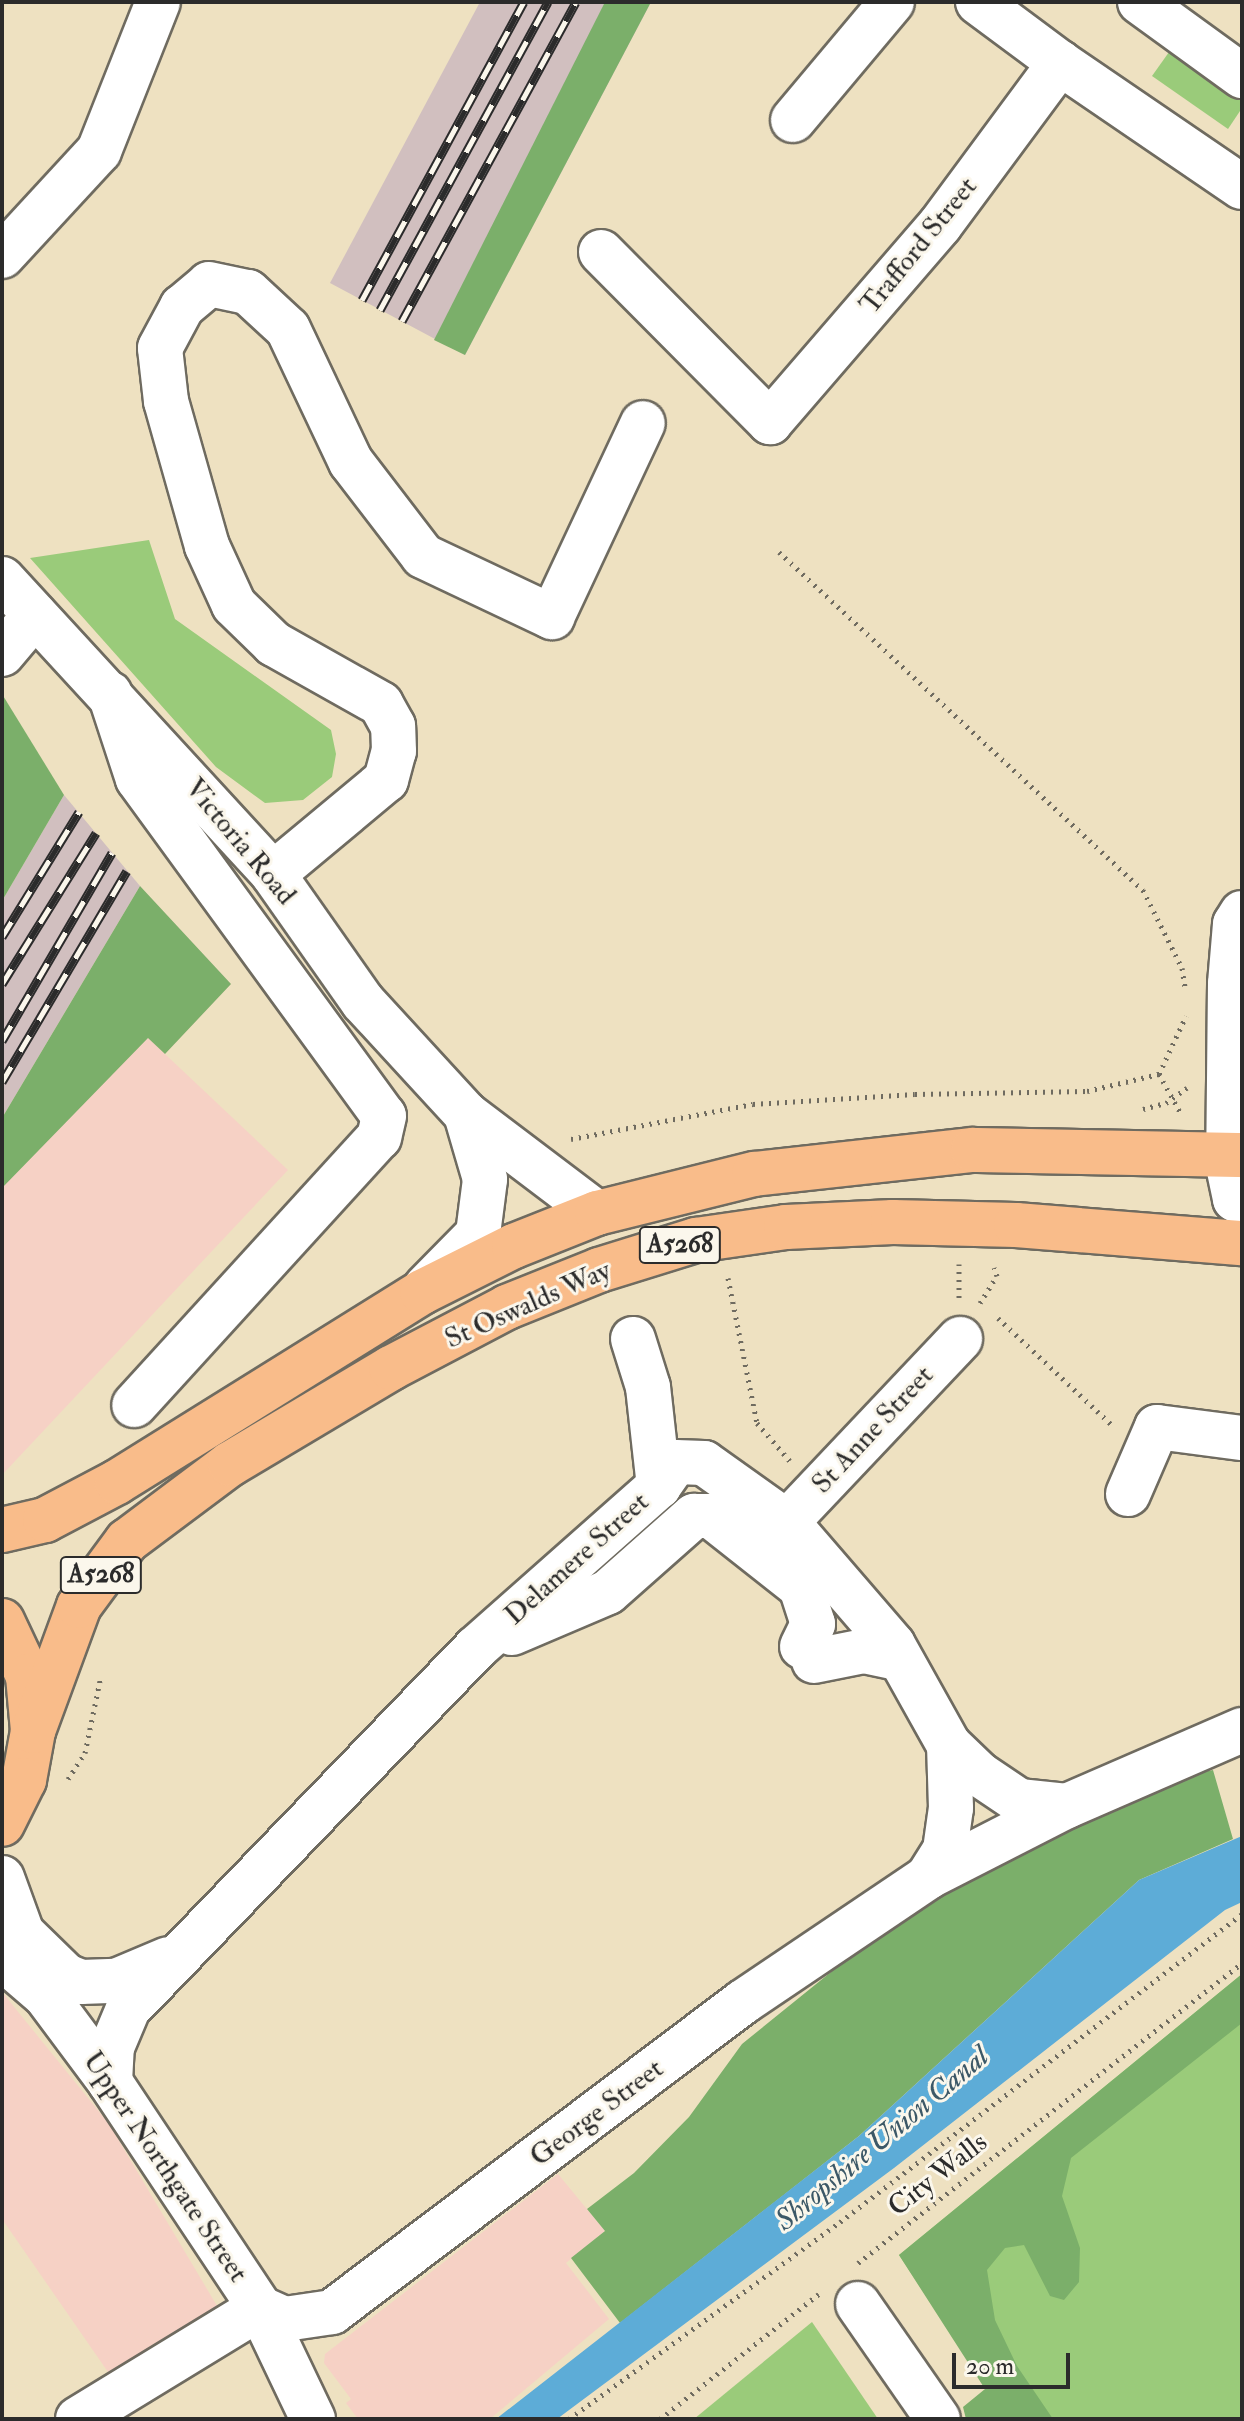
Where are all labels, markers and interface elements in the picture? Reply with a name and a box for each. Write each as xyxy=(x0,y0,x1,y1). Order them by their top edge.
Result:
street label: Trafford Street xyxy=(854,171,984,321)
street label: Victoria Road xyxy=(177,772,303,912)
road number: A5268 xyxy=(638,1223,722,1267)
street label: St Oswalds Way xyxy=(440,1254,616,1356)
street label: St Anne Street xyxy=(805,1359,941,1501)
street label: Delamere Street xyxy=(498,1486,656,1632)
road number: A5268 xyxy=(59,1553,143,1597)
water label: Shropshire Union Canal xyxy=(768,2039,996,2239)
street label: Upper Northgate Street xyxy=(75,2045,255,2289)
street label: George Street xyxy=(524,2052,670,2174)
street label: City Walls xyxy=(882,2126,994,2224)
scale bar xyxy=(956,2337,1074,2387)
text: 20 m xyxy=(966,2351,1014,2382)

